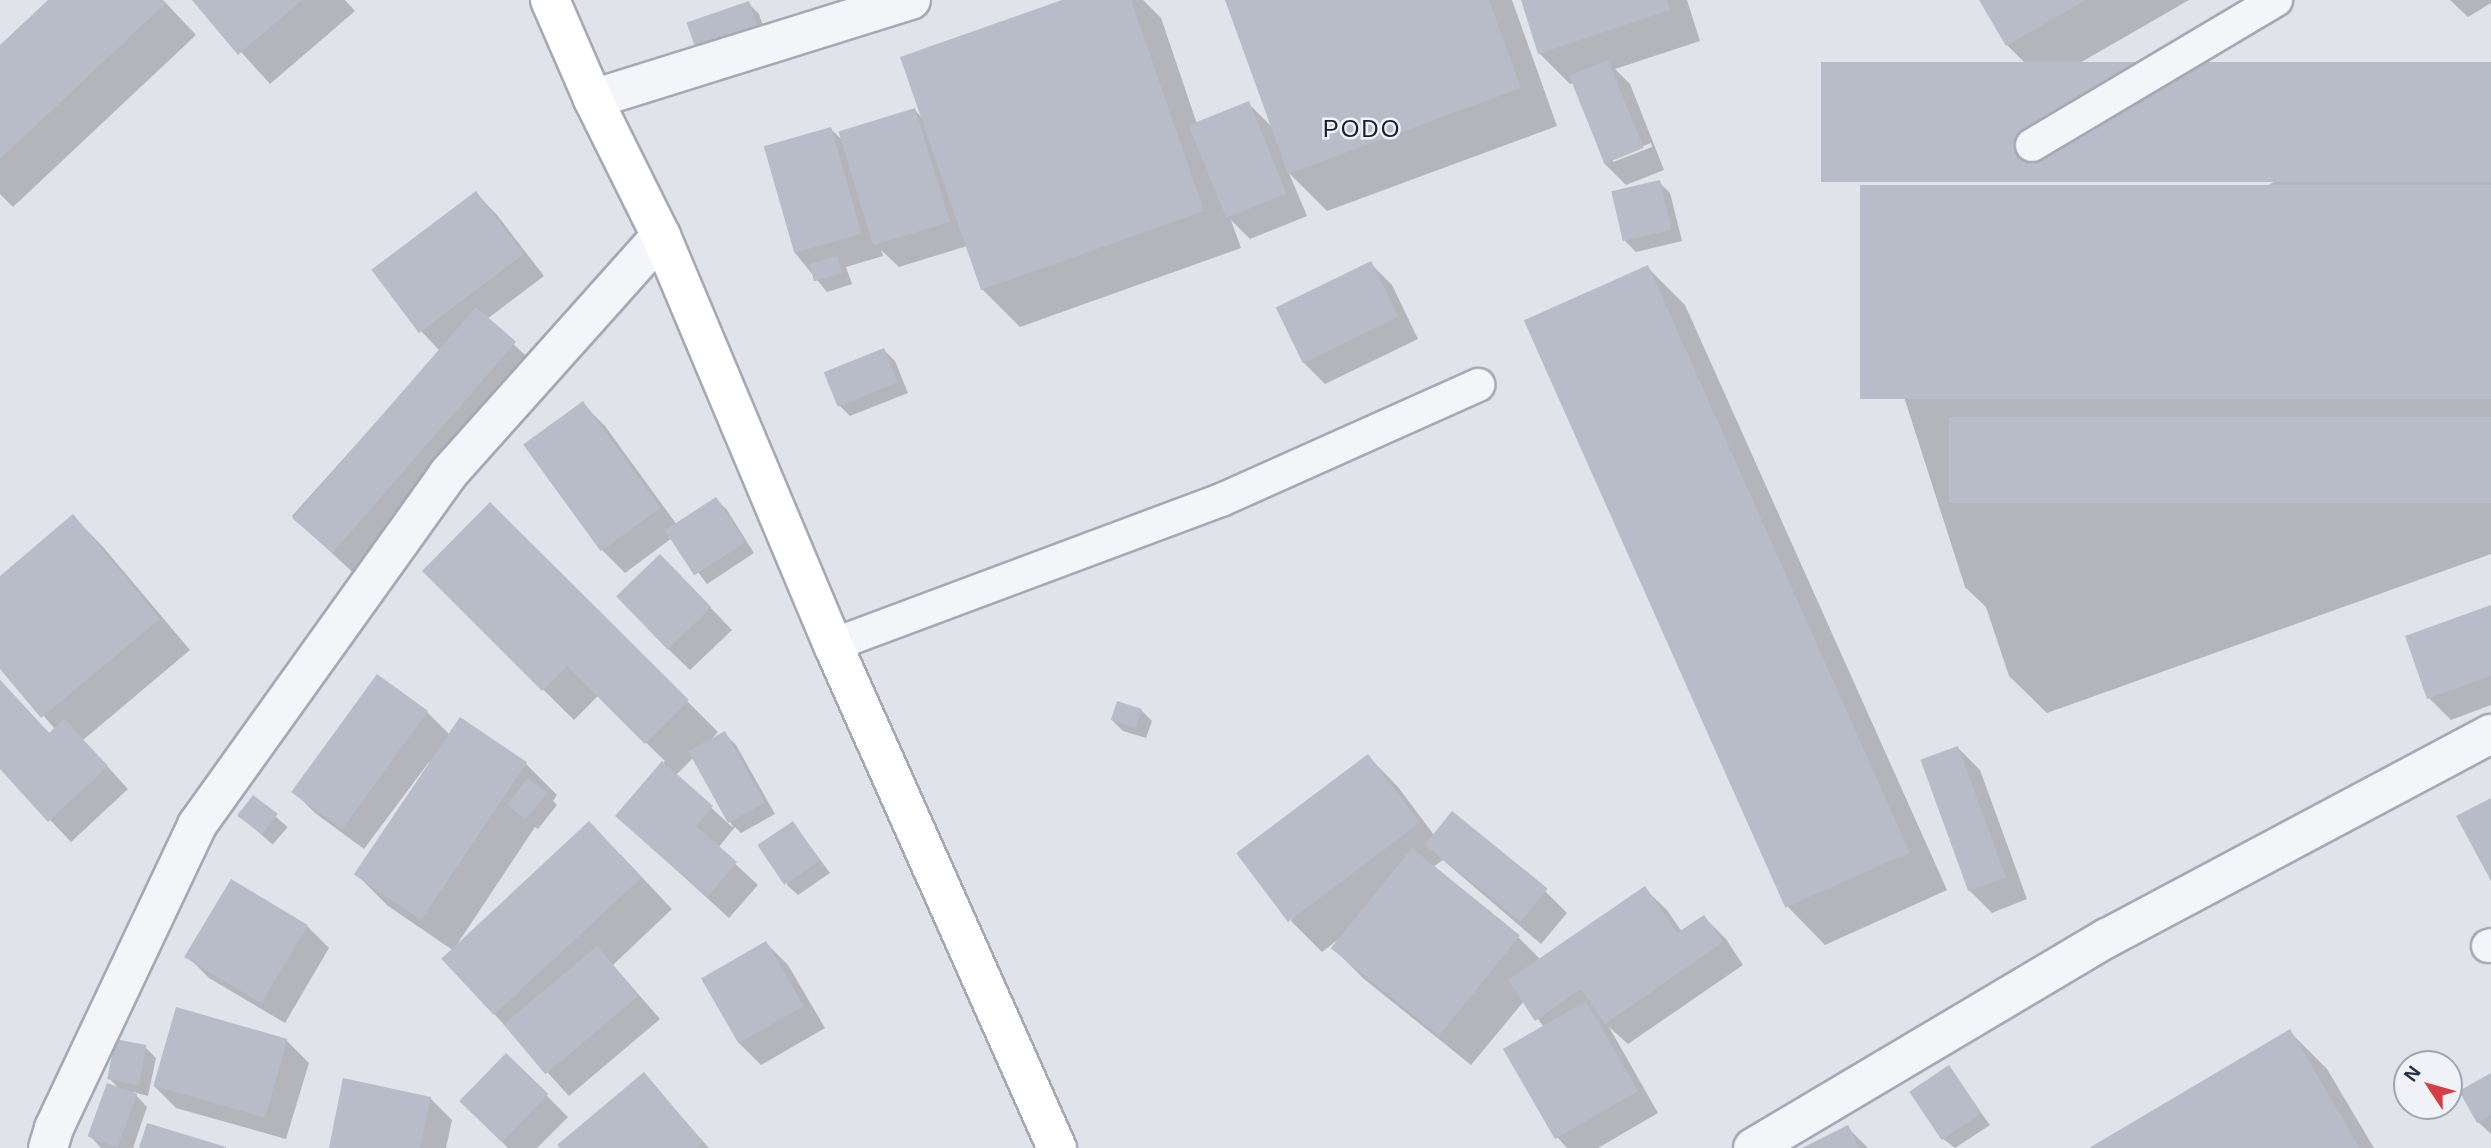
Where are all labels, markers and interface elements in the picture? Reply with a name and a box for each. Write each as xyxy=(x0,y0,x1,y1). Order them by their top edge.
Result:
district label: PODO xyxy=(1323,115,1401,143)
north arrow xyxy=(2393,1050,2463,1120)
text: N xyxy=(2400,1062,2425,1085)

